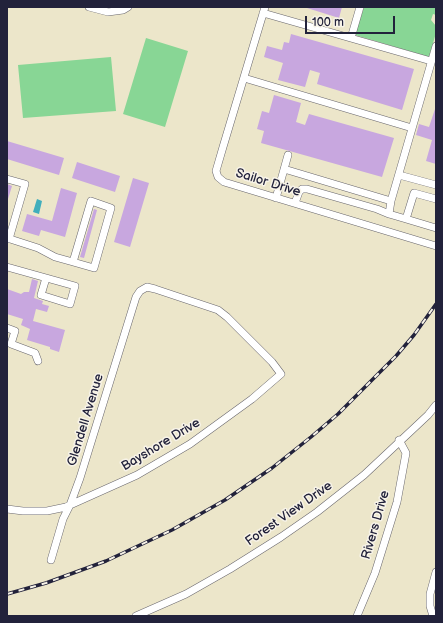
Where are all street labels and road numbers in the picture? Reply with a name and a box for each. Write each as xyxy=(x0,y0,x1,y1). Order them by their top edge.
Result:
street label: Sailor Drive xyxy=(234,166,302,200)
street label: Glendell Avenue xyxy=(65,372,107,468)
street label: Bayshore Drive xyxy=(119,415,203,475)
street label: Forest View Drive xyxy=(243,478,335,550)
street label: Rivers Drive xyxy=(359,489,393,561)

